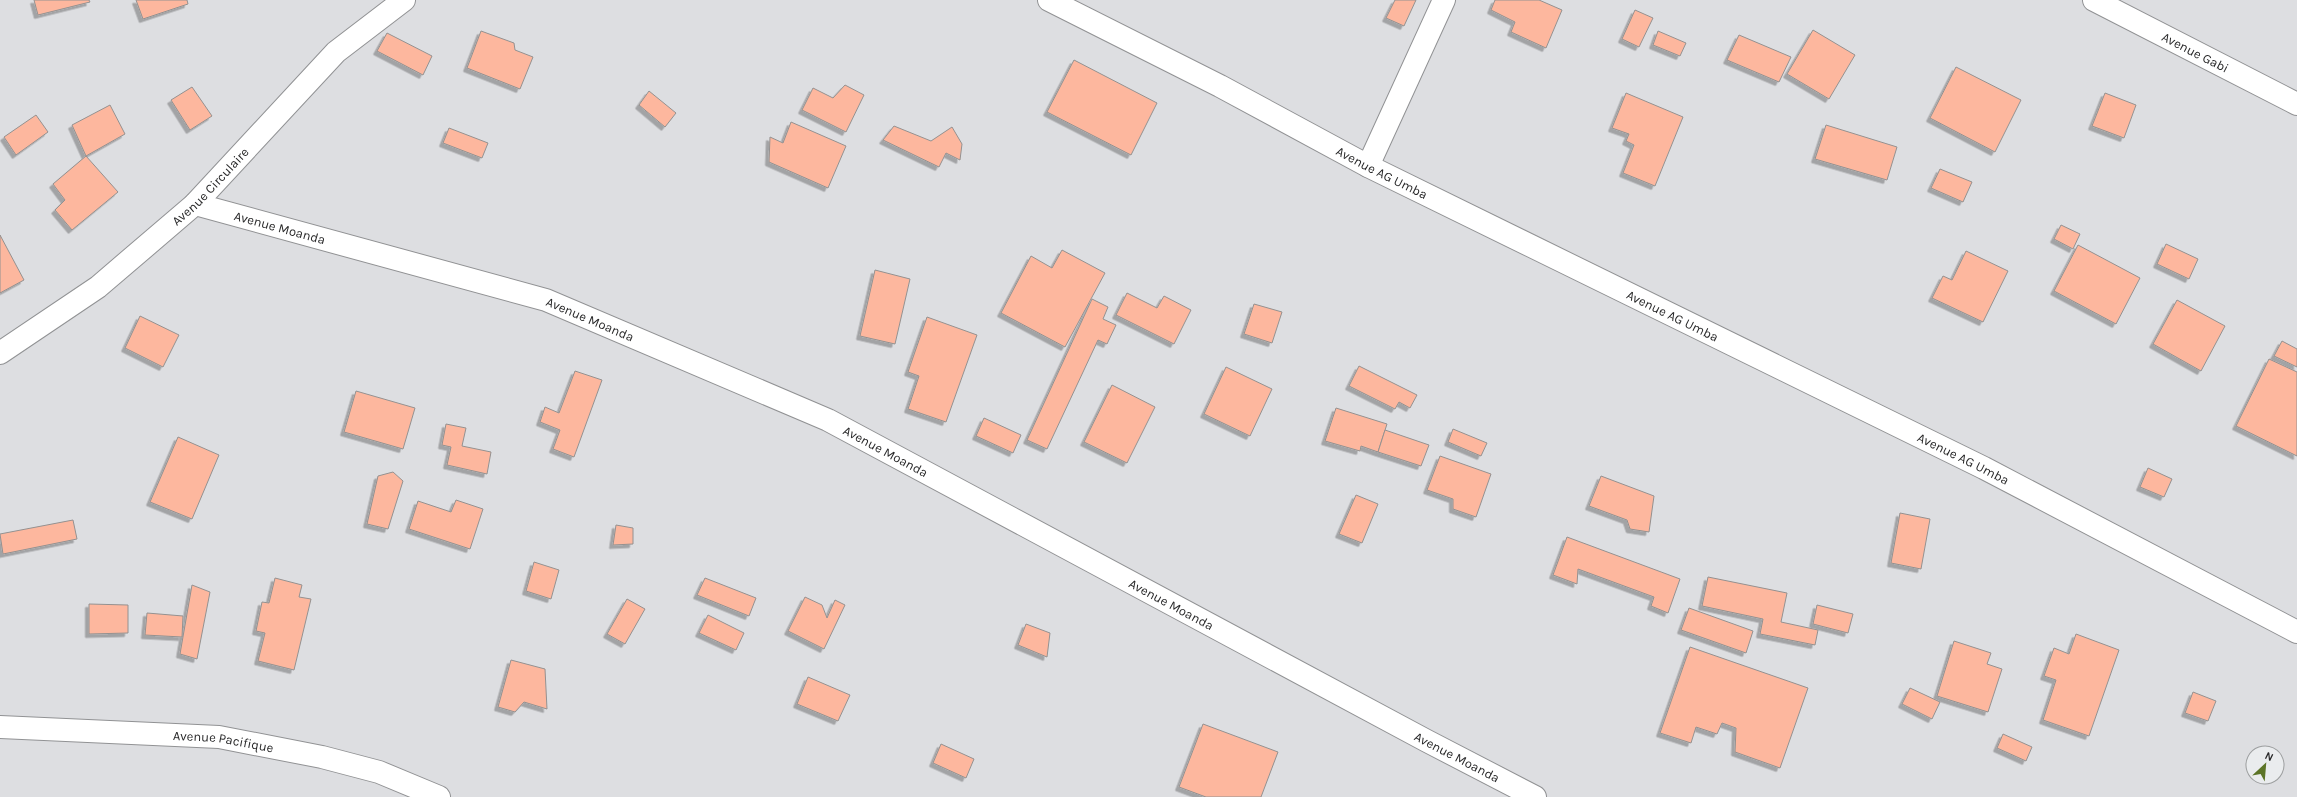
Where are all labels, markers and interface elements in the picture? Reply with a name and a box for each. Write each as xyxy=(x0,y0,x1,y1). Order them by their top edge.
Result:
street label: Avenue Gabi xyxy=(2160,29,2231,75)
street label: Avenue AG Umba xyxy=(1334,143,1430,202)
street label: Avenue Circulaire xyxy=(169,144,252,228)
street label: Avenue Moanda xyxy=(233,208,327,247)
street label: Avenue AG Umba xyxy=(1624,287,1721,344)
street label: Avenue Moanda xyxy=(544,294,636,344)
street label: Avenue Moanda xyxy=(841,422,931,480)
street label: Avenue AG Umba xyxy=(1915,429,2012,487)
street label: Avenue Moanda xyxy=(1126,575,1216,633)
street label: Avenue Pacifique xyxy=(173,727,275,755)
street label: Avenue Moanda xyxy=(1412,728,1502,785)
north arrow xyxy=(2245,745,2285,785)
text: N xyxy=(2263,749,2276,764)

